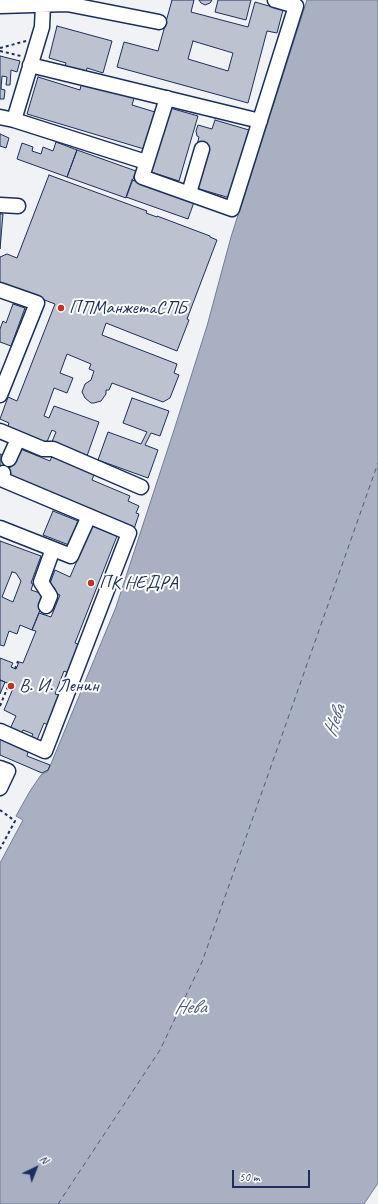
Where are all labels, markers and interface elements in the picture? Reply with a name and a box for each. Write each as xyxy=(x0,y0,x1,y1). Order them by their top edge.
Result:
place label: ППМанжетаСПБ xyxy=(69,297,187,319)
marker: ППМанжетаСПБ xyxy=(56,303,66,313)
place label: ПК НЕДРА xyxy=(99,572,178,594)
marker: ПК НЕДРА xyxy=(86,578,96,588)
place label: В. И. Ленин xyxy=(19,675,99,697)
marker: В. И. Ленин xyxy=(6,681,16,691)
water label: Нева xyxy=(318,702,352,740)
water label: Нева xyxy=(174,996,206,1020)
north arrow xyxy=(16,1148,56,1188)
text: N xyxy=(37,1152,51,1167)
scale bar xyxy=(234,1162,312,1188)
text: 50 m xyxy=(239,1169,259,1185)

